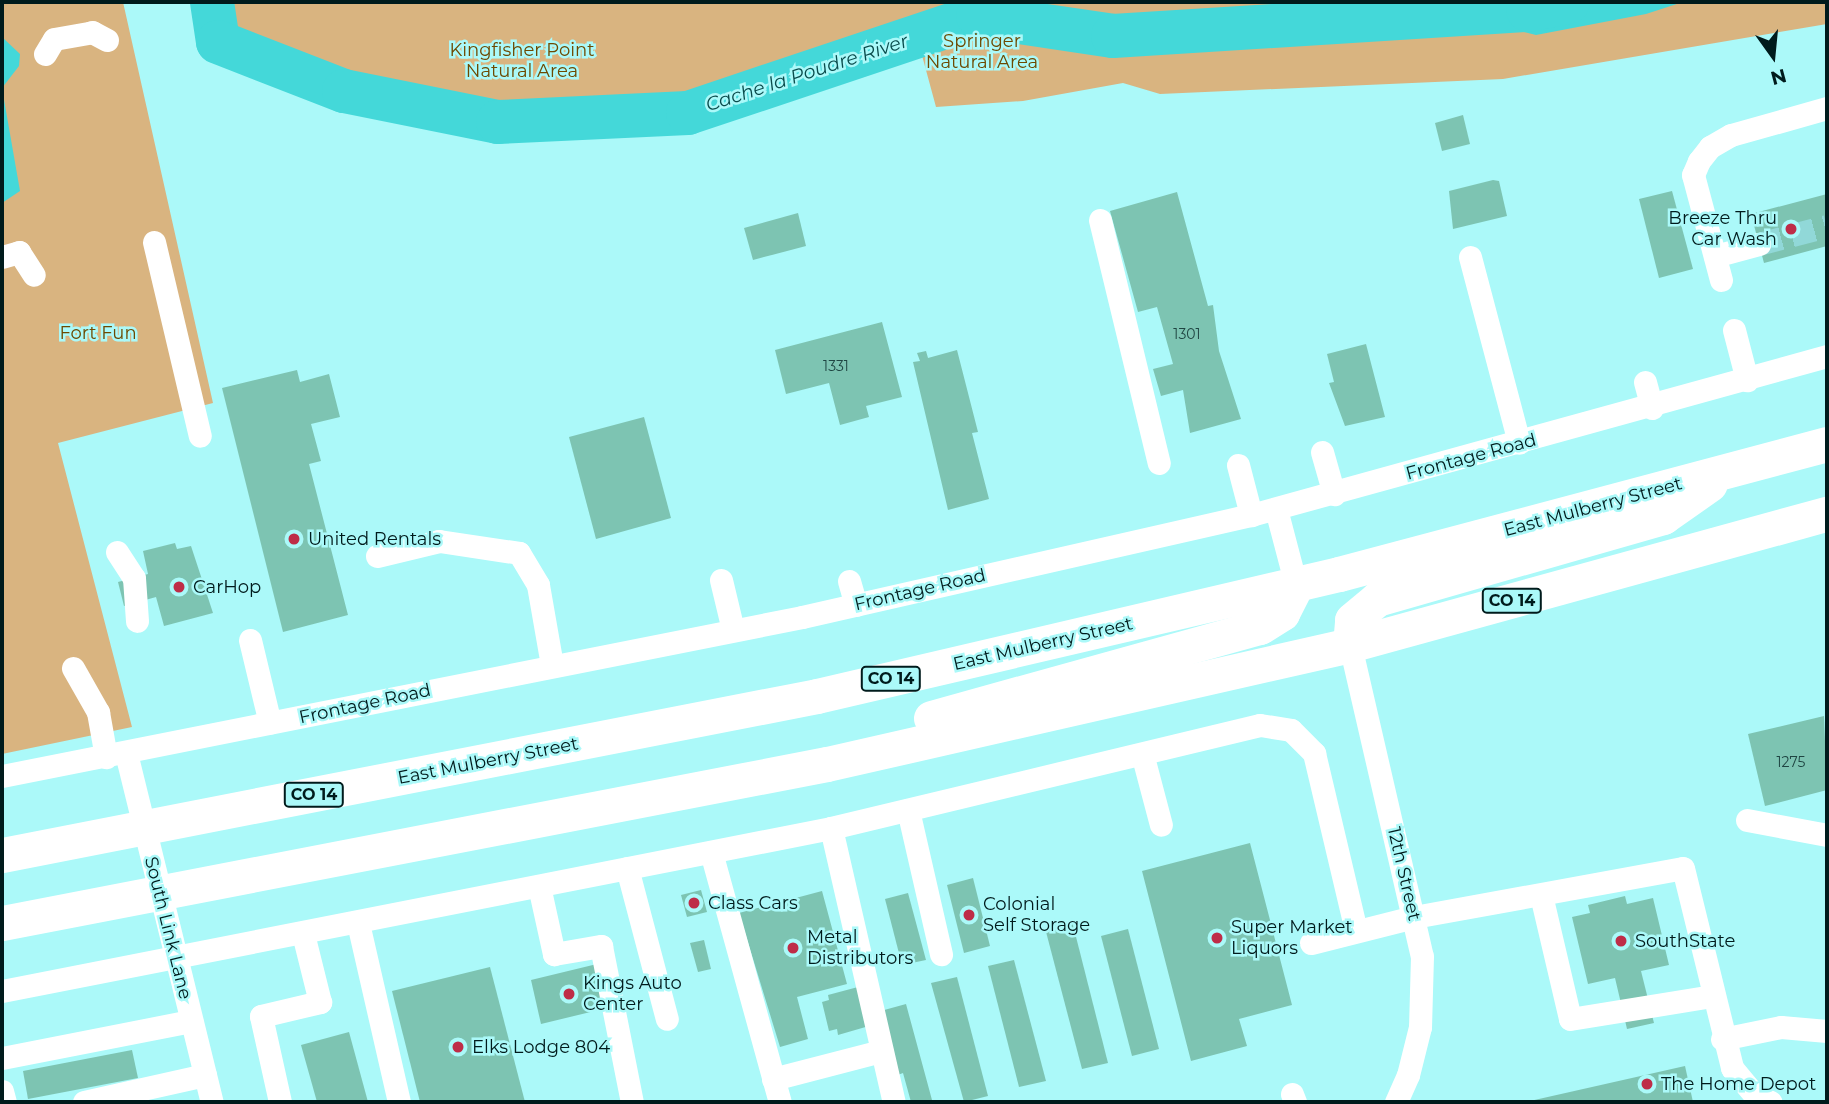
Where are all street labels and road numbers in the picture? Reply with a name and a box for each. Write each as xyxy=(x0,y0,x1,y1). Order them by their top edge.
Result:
street label: Frontage Road xyxy=(1403,429,1539,485)
street label: East Mulberry Street xyxy=(1502,473,1684,541)
street label: Frontage Road xyxy=(852,564,988,616)
road number: CO 14 xyxy=(1480,588,1544,614)
street label: East Mulberry Street xyxy=(951,613,1135,675)
road number: CO 14 xyxy=(860,666,922,692)
street label: Frontage Road xyxy=(297,679,433,729)
street label: East Mulberry Street xyxy=(396,733,580,789)
road number: CO 14 xyxy=(282,782,346,808)
street label: 12th Street xyxy=(1383,825,1425,923)
street label: South Link Lane xyxy=(140,855,196,1001)

